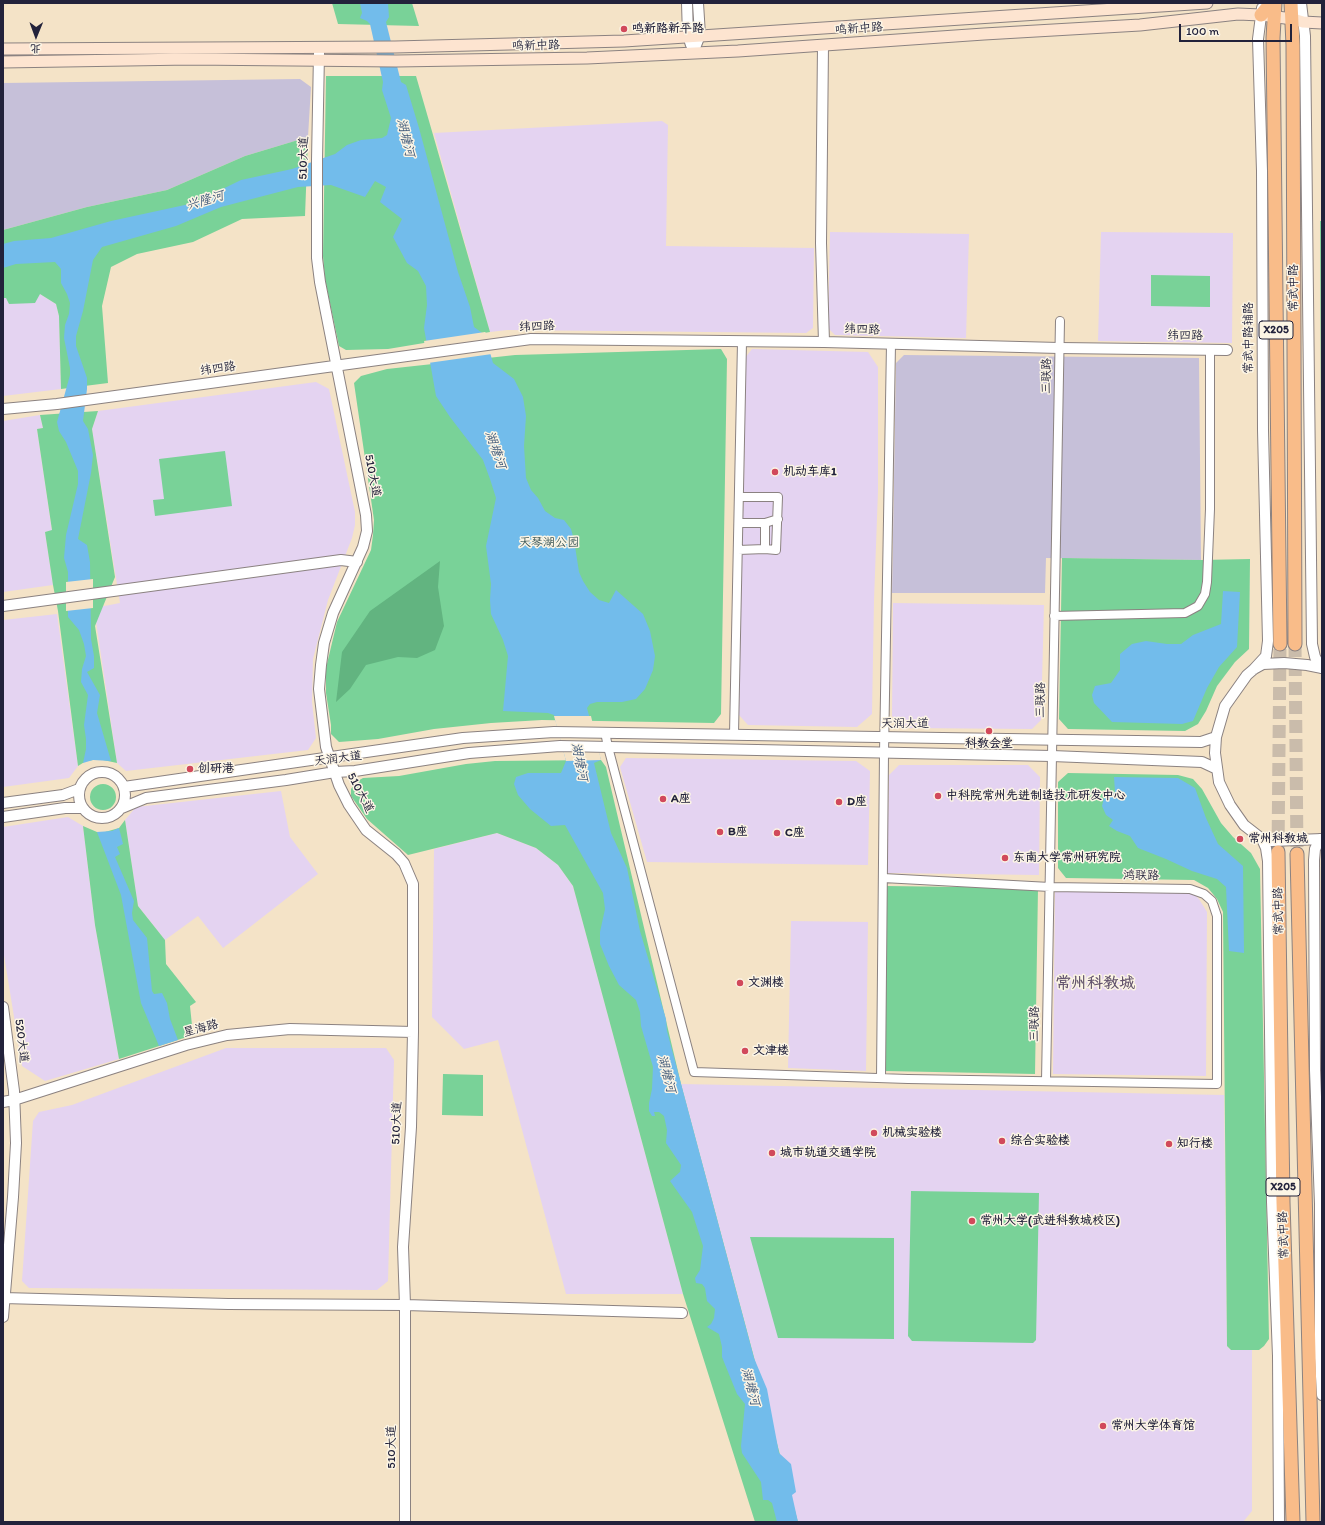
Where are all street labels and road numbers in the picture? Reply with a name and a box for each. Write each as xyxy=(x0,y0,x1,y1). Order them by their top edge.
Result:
street label: 鸣新中路 xyxy=(835,20,883,38)
street label: 鸣新中路 xyxy=(512,38,560,54)
street label: 510大道 xyxy=(296,136,312,180)
street label: 常武中路 xyxy=(1287,264,1301,312)
street label: 常武中路辅路 xyxy=(1242,302,1256,374)
street label: 纬四路 xyxy=(519,319,555,335)
road number: X205 xyxy=(1259,321,1293,339)
street label: 纬四路 xyxy=(844,322,880,338)
street label: 纬四路 xyxy=(1167,328,1203,344)
street label: 三联路 xyxy=(1039,358,1055,394)
street label: 纬四路 xyxy=(199,359,237,379)
street label: 510大道 xyxy=(361,453,383,499)
street label: 三联路 xyxy=(1033,682,1049,718)
street label: 天润大道 xyxy=(881,717,929,731)
street label: 天润大道 xyxy=(313,749,363,769)
street label: 510大道 xyxy=(343,771,377,815)
street label: 鸿联路 xyxy=(1123,868,1159,884)
street label: 常武中路 xyxy=(1271,887,1287,935)
street label: 三联路 xyxy=(1027,1006,1043,1042)
street label: 星海路 xyxy=(182,1017,220,1041)
street label: 520大道 xyxy=(11,1018,31,1064)
street label: 510大道 xyxy=(389,1101,405,1145)
road number: X205 xyxy=(1266,1178,1300,1196)
street label: 常武中路 xyxy=(1276,1211,1292,1259)
street label: 510大道 xyxy=(385,1425,399,1469)

